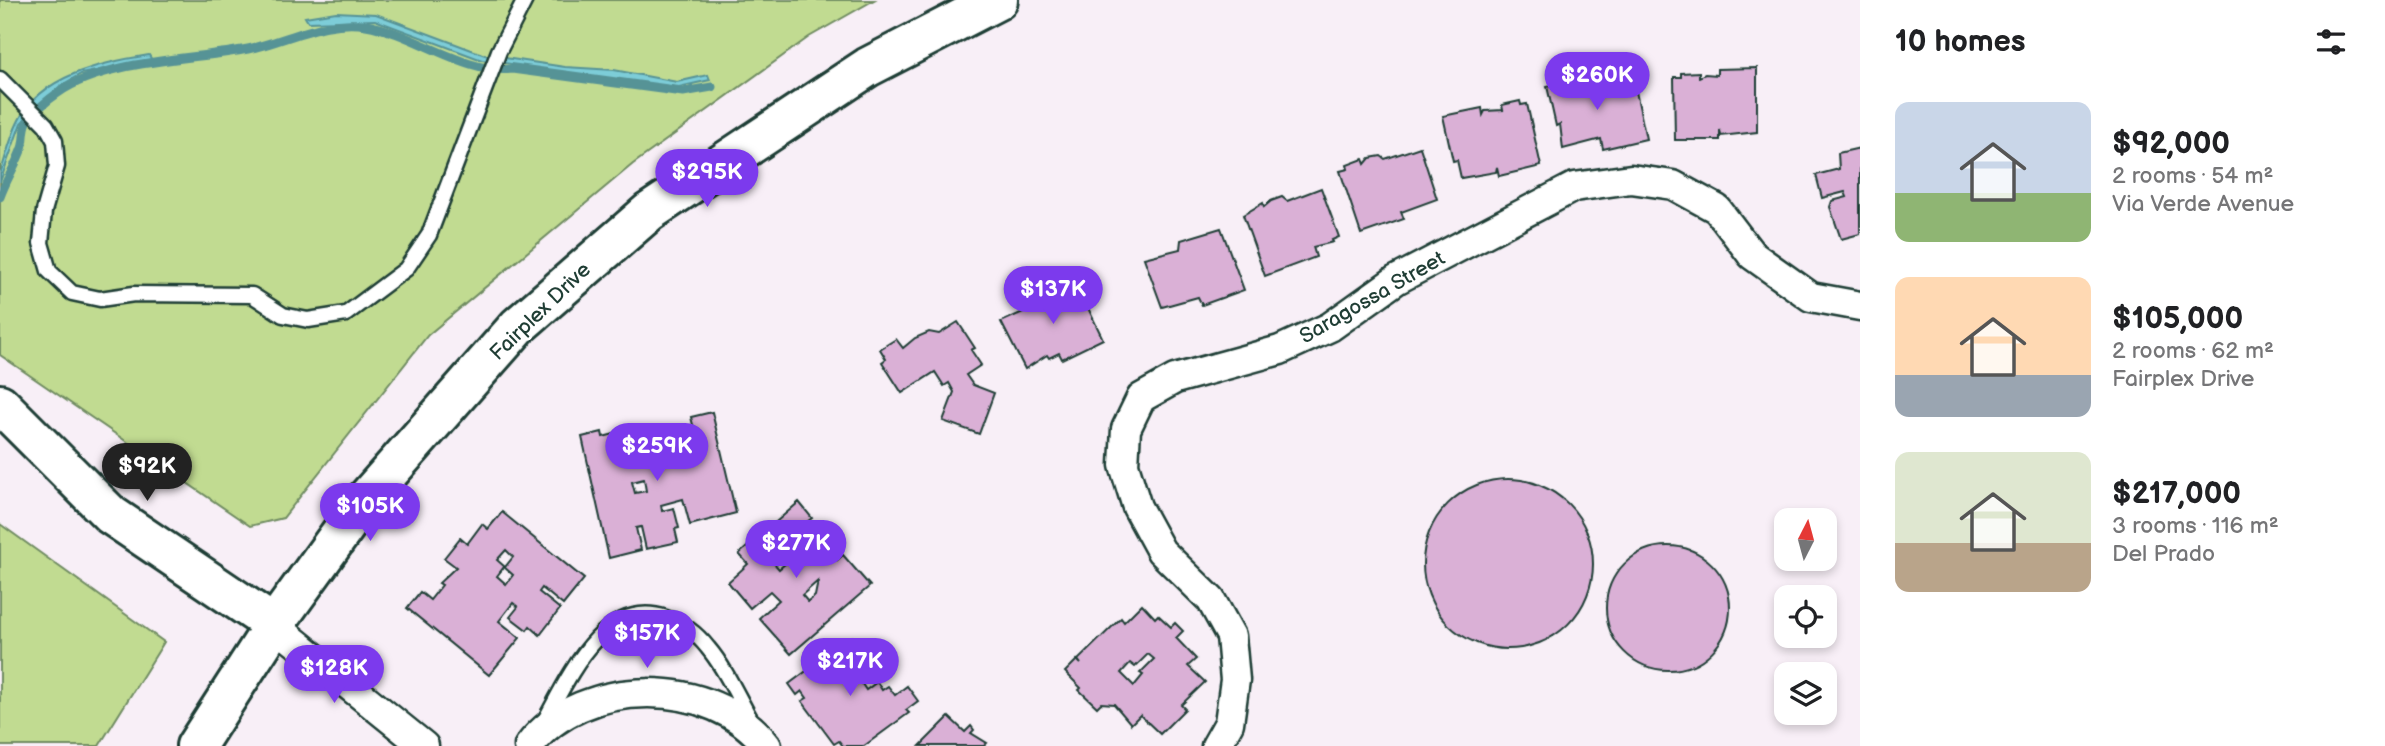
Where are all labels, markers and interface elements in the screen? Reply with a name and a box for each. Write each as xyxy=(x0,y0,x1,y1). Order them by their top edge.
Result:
icon: filters xyxy=(2312,23,2350,61)
text: 10 homes xyxy=(1895,24,2026,60)
pin: $260K xyxy=(1548,52,1646,112)
text: $260K xyxy=(1561,61,1633,89)
text: $92,000 xyxy=(2112,126,2230,162)
icon: home xyxy=(1951,130,2035,214)
pin: $295K xyxy=(658,150,756,209)
text: $295K xyxy=(671,158,743,186)
text: 2 rooms · 54 m² xyxy=(2112,162,2274,190)
text: Via Verde Avenue xyxy=(2112,190,2294,218)
street label: Saragossa Street xyxy=(1295,246,1450,349)
street label: Fairplex Drive xyxy=(485,257,596,366)
pin: $137K xyxy=(1004,266,1102,326)
text: $137K xyxy=(1020,275,1086,303)
text: $105,000 xyxy=(2112,301,2243,337)
icon: home xyxy=(1951,305,2035,389)
text: 2 rooms · 62 m² xyxy=(2112,337,2274,365)
text: Fairplex Drive xyxy=(2112,365,2254,393)
pin: $259K xyxy=(608,424,706,483)
text: $259K xyxy=(621,432,693,460)
pin: $92K xyxy=(106,444,188,503)
text: $92K xyxy=(118,452,176,480)
text: $217,000 xyxy=(2112,476,2241,512)
icon: home xyxy=(1951,480,2035,564)
pin: $105K xyxy=(321,484,419,543)
text: $105K xyxy=(336,492,404,520)
north arrow xyxy=(1774,508,1838,570)
map controls xyxy=(1774,508,1837,725)
text: 3 rooms · 116 m² xyxy=(2112,512,2279,540)
pin: $277K xyxy=(747,520,845,580)
text: $277K xyxy=(761,529,831,557)
text: Del Prado xyxy=(2112,540,2215,568)
button: locate xyxy=(1774,585,1837,648)
pin: $157K xyxy=(598,610,696,670)
text: $157K xyxy=(614,619,680,647)
pin: $217K xyxy=(801,638,899,698)
pin: $128K xyxy=(285,646,383,705)
text: $217K xyxy=(817,647,883,675)
text: $128K xyxy=(300,654,368,682)
button: layers xyxy=(1774,662,1837,725)

